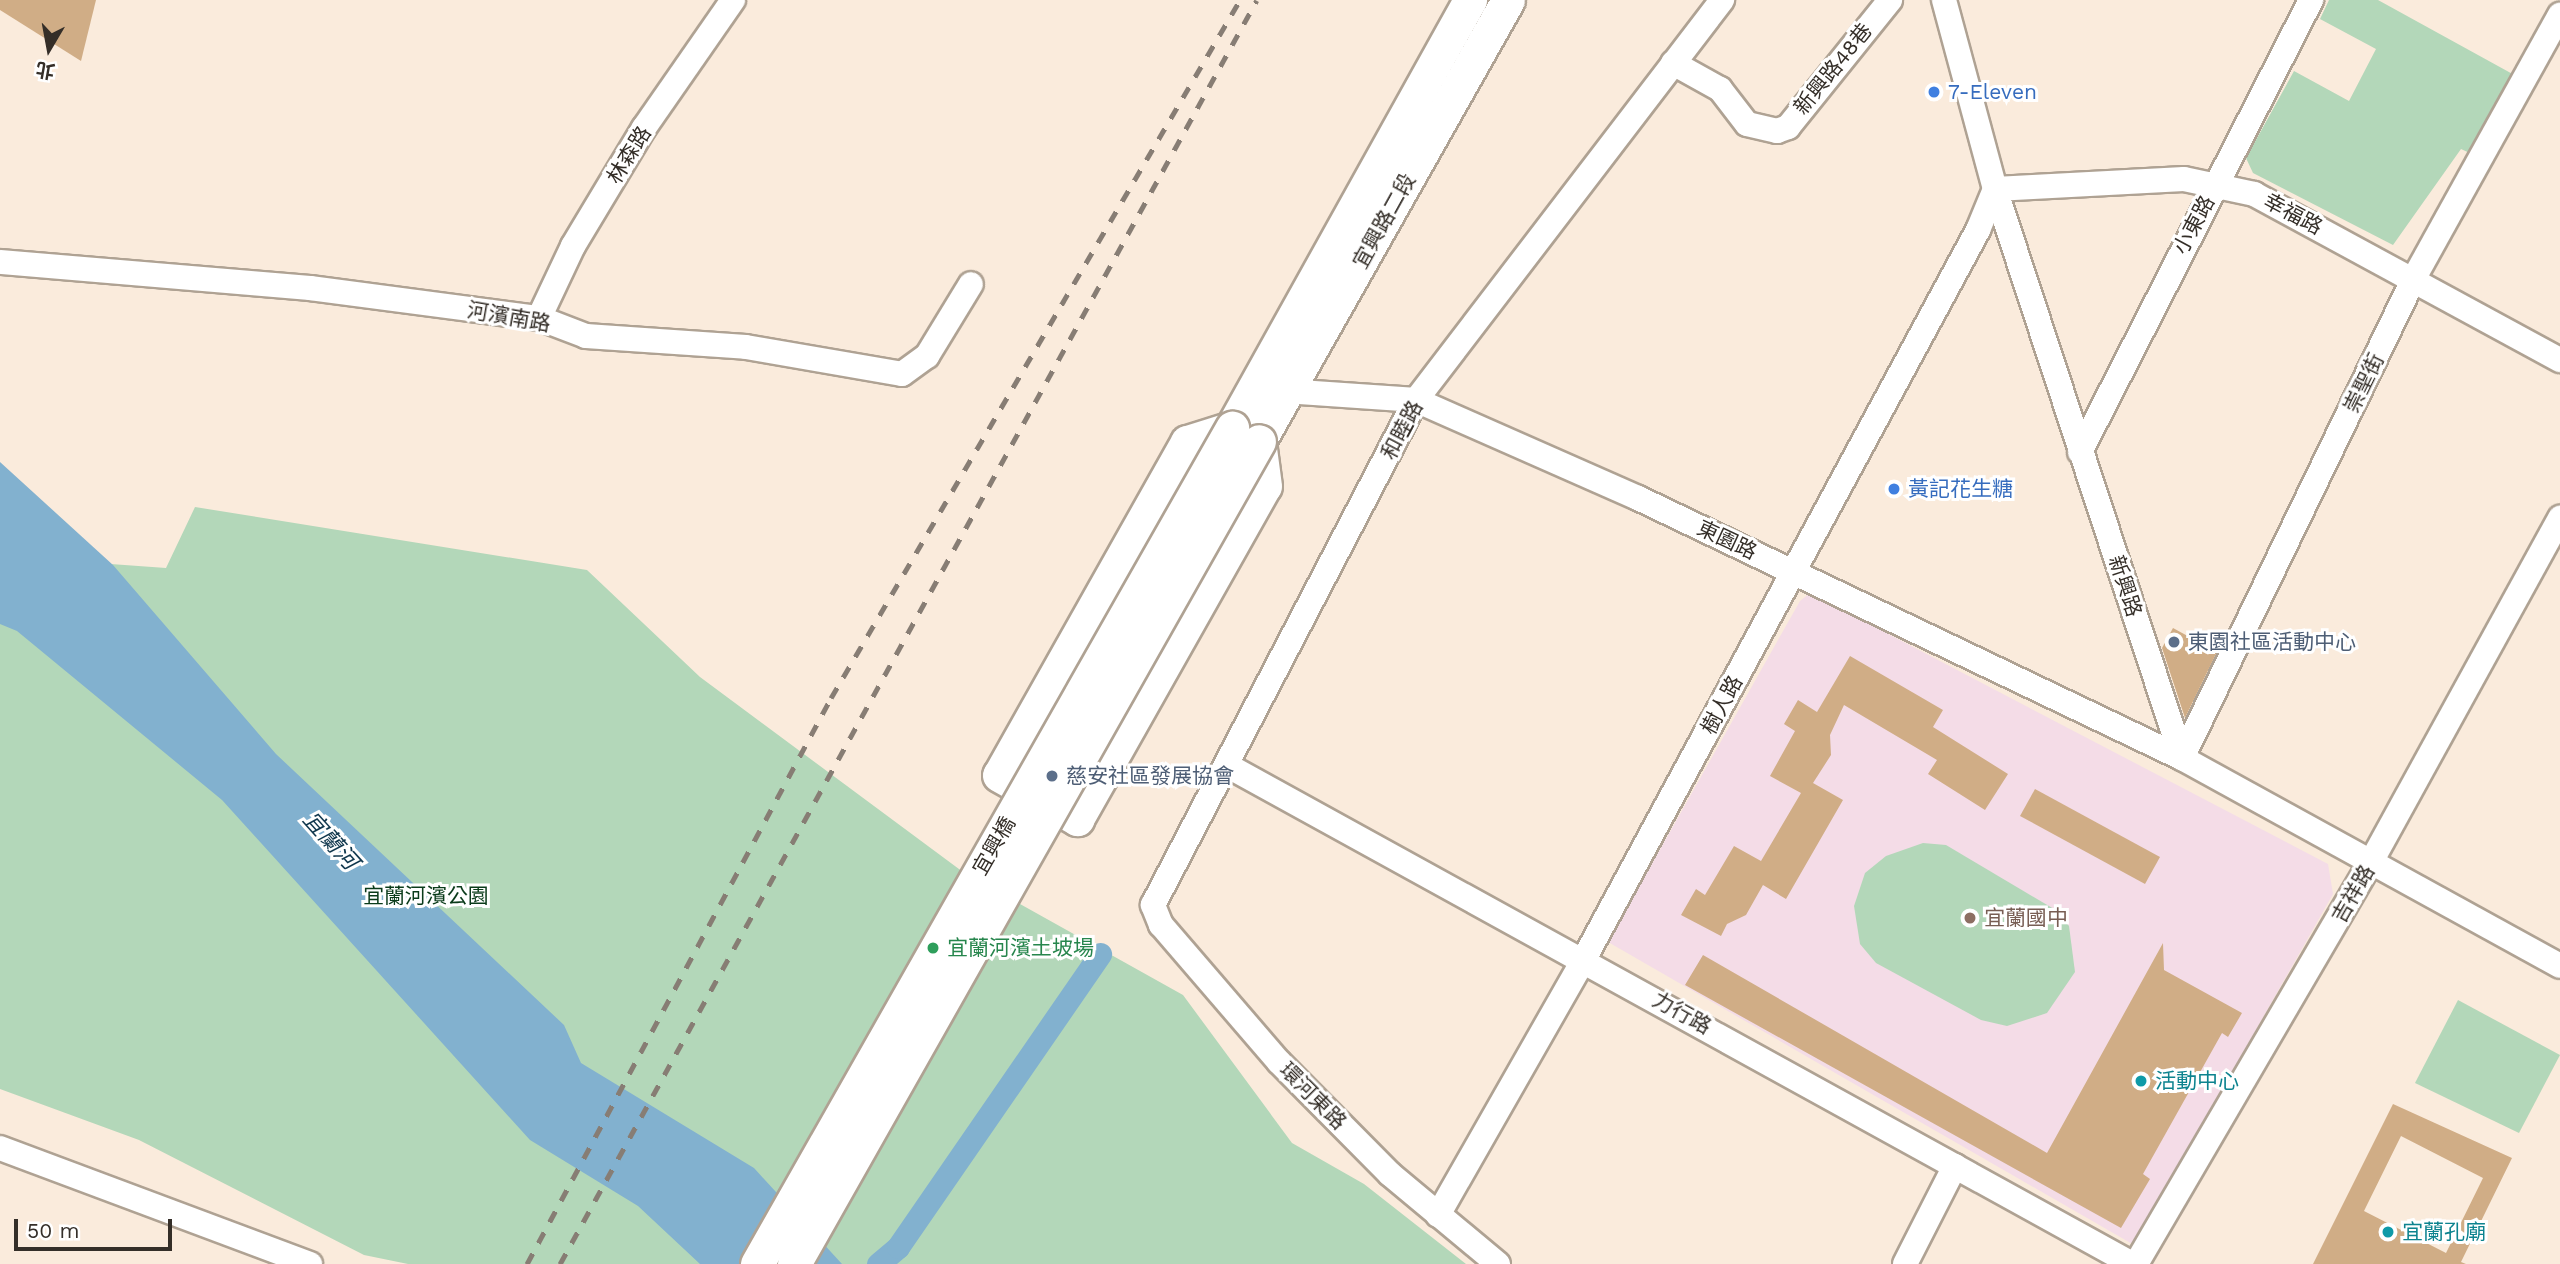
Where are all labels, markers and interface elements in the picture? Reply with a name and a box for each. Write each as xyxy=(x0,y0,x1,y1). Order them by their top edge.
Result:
north arrow xyxy=(14,14,84,84)
street label: 新興路48巷 xyxy=(1789,18,1877,120)
text: 北 xyxy=(34,57,57,83)
place label: 7-Eleven xyxy=(1948,79,2037,105)
marker: 7-Eleven xyxy=(1926,84,1942,100)
street label: 林森路 xyxy=(602,122,656,188)
street label: 宜興路二段 xyxy=(1348,169,1420,273)
street label: 幸福路 xyxy=(2259,188,2327,240)
street label: 小東路 xyxy=(2168,191,2220,259)
street label: 河濱南路 xyxy=(465,297,553,337)
street label: 崇聖街 xyxy=(2339,349,2389,417)
street label: 和睦路 xyxy=(1376,396,1428,464)
place label: 黃記花生糖 xyxy=(1908,476,2013,502)
marker: 黃記花生糖 xyxy=(1886,481,1902,497)
street label: 東園路 xyxy=(1693,515,1761,565)
street label: 新興路 xyxy=(2103,552,2147,620)
place label: 東園社區活動中心 xyxy=(2188,629,2356,655)
marker: 東園社區活動中心 xyxy=(2166,634,2182,650)
street label: 樹人路 xyxy=(1696,671,1748,739)
place label: 慈安社區發展協會 xyxy=(1066,763,1234,789)
marker: 慈安社區發展協會 xyxy=(1044,768,1060,784)
water label: 宜蘭河 xyxy=(297,806,363,876)
street label: 宜興橋 xyxy=(967,812,1021,880)
street label: 吉祥路 xyxy=(2326,860,2380,928)
park label: 宜蘭河濱公園 xyxy=(363,883,489,909)
place label: 宜蘭國中 xyxy=(1984,905,2068,931)
marker: 宜蘭國中 xyxy=(1962,910,1978,926)
place label: 宜蘭河濱土坡場 xyxy=(947,935,1094,961)
marker: 宜蘭河濱土坡場 xyxy=(925,940,941,956)
street label: 力行路 xyxy=(1648,987,1716,1039)
street label: 環河東路 xyxy=(1274,1057,1352,1135)
place label: 活動中心 xyxy=(2155,1068,2239,1094)
marker: 活動中心 xyxy=(2133,1073,2149,1089)
scale bar xyxy=(18,1204,175,1248)
text: 50 m xyxy=(27,1218,79,1243)
place label: 宜蘭孔廟 xyxy=(2402,1219,2486,1245)
marker: 宜蘭孔廟 xyxy=(2380,1224,2396,1240)

